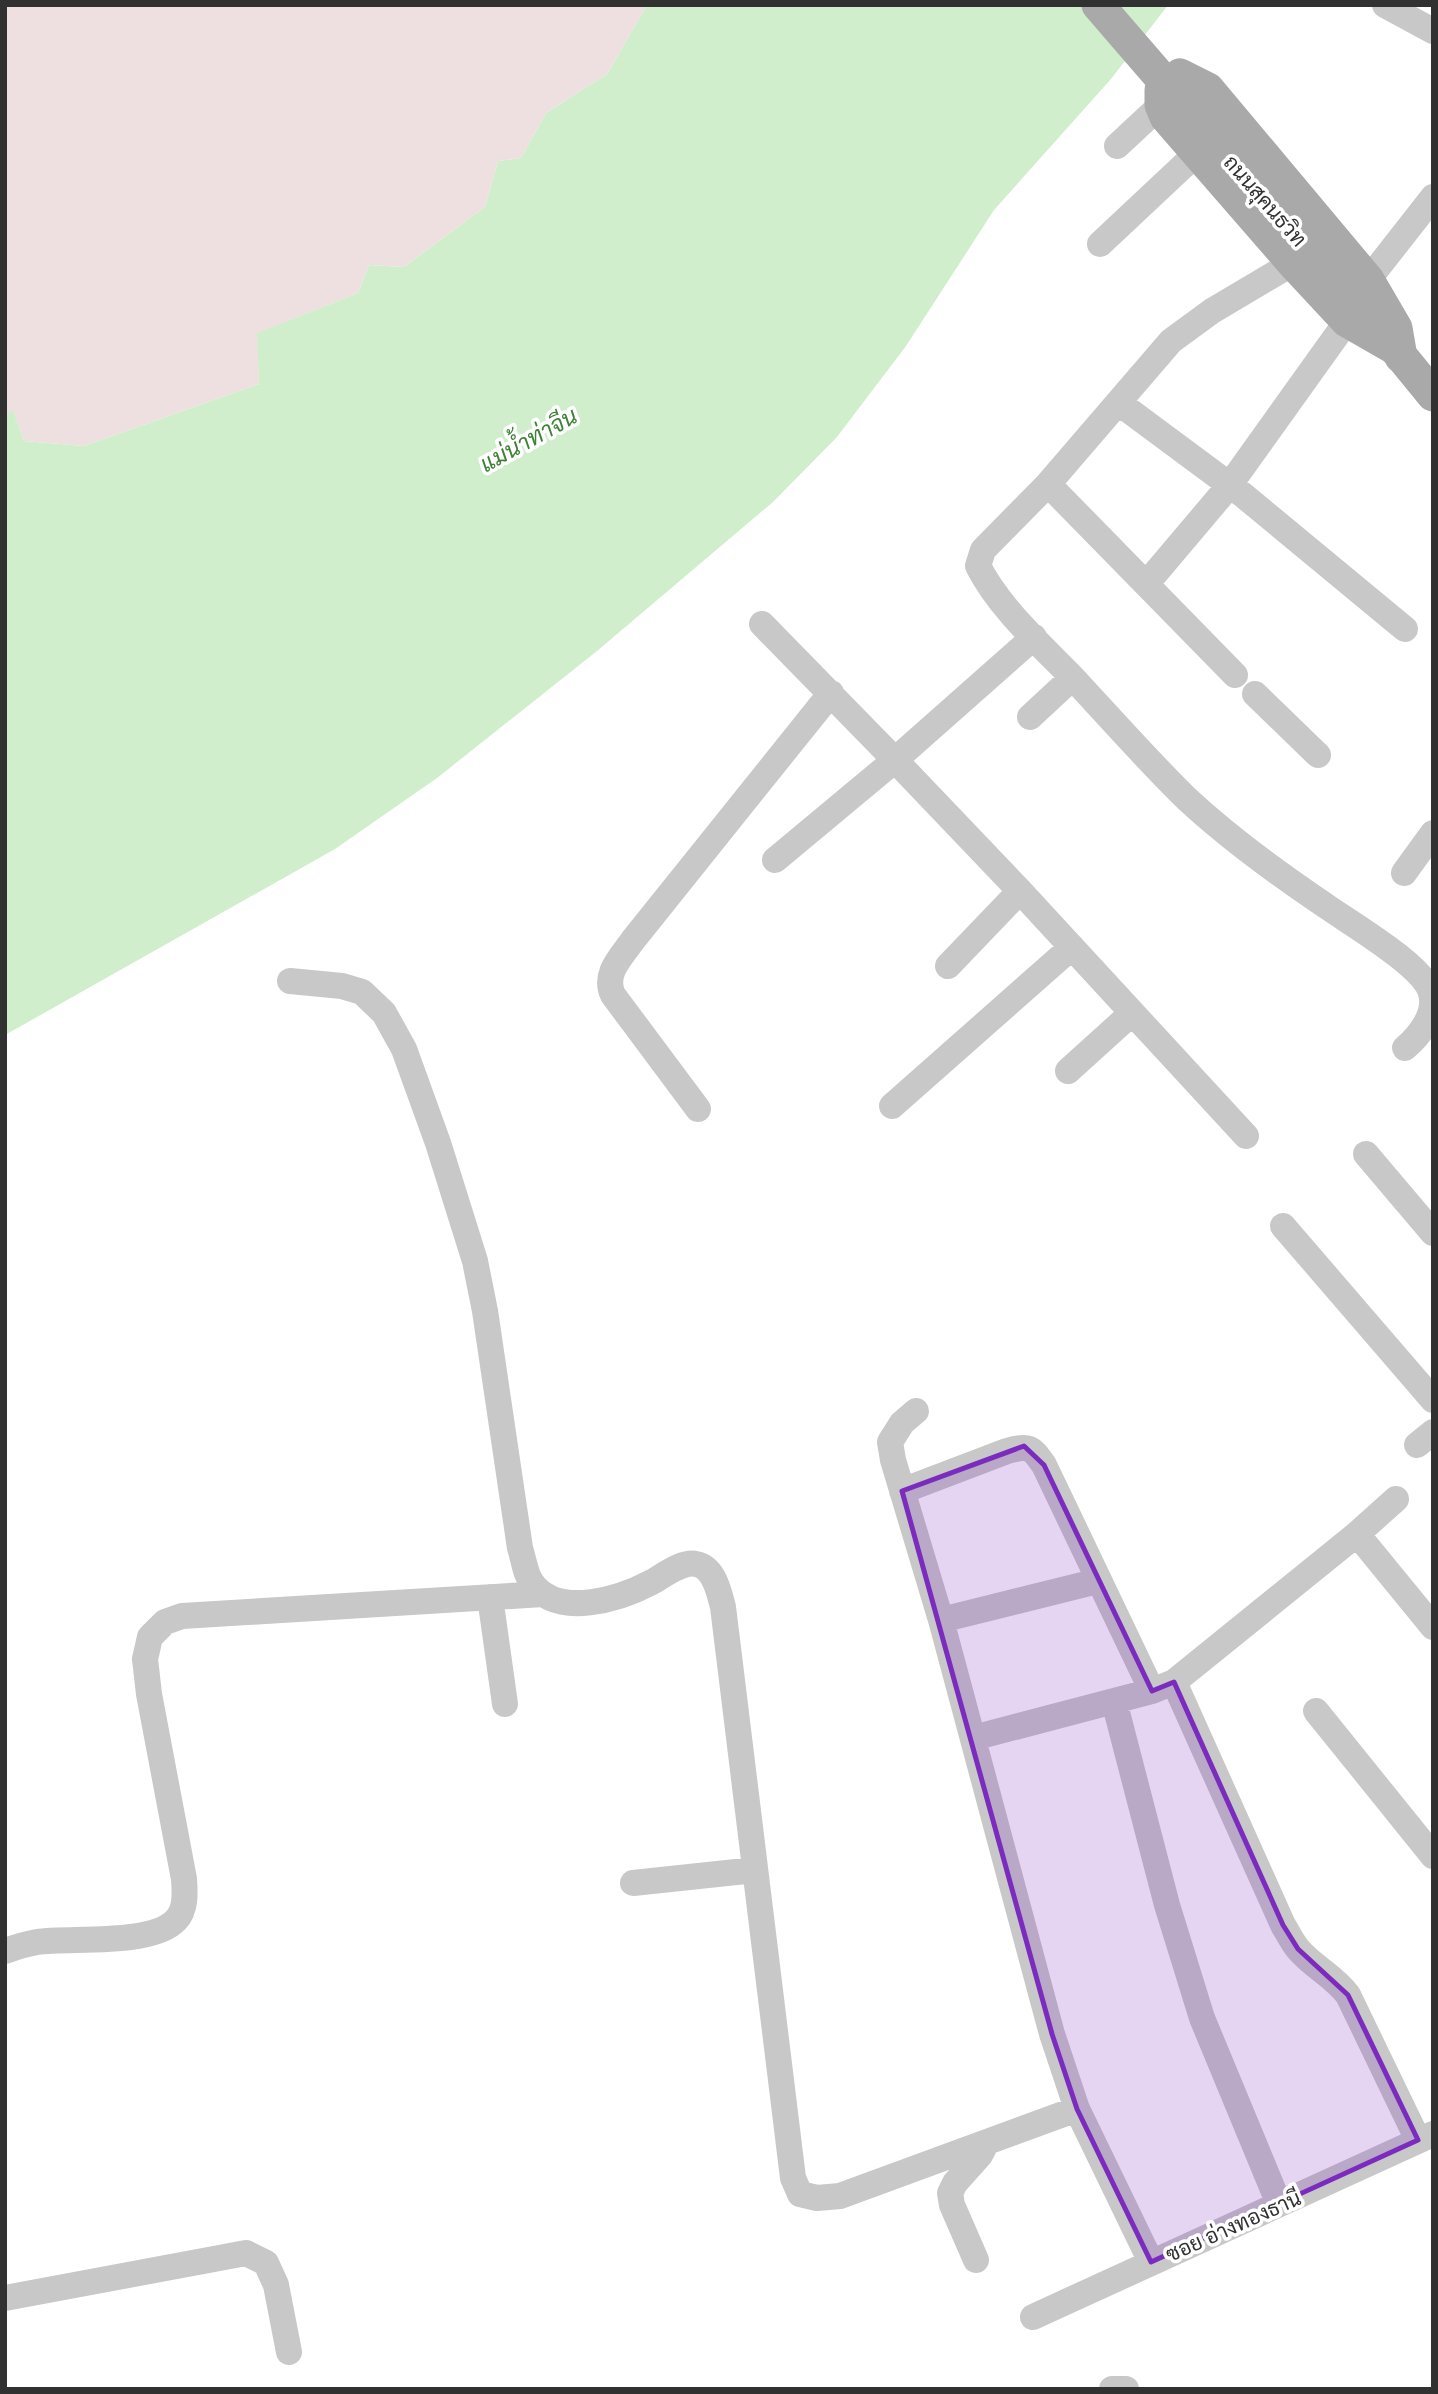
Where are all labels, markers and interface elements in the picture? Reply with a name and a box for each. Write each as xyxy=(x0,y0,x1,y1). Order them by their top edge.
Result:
street label: ถนนสุคนธวิท xyxy=(1217,149,1313,253)
water label: แม่น้ำท่าจีน xyxy=(472,396,582,477)
street label: ซอย อ่างทองธานี xyxy=(1162,2184,1304,2266)

